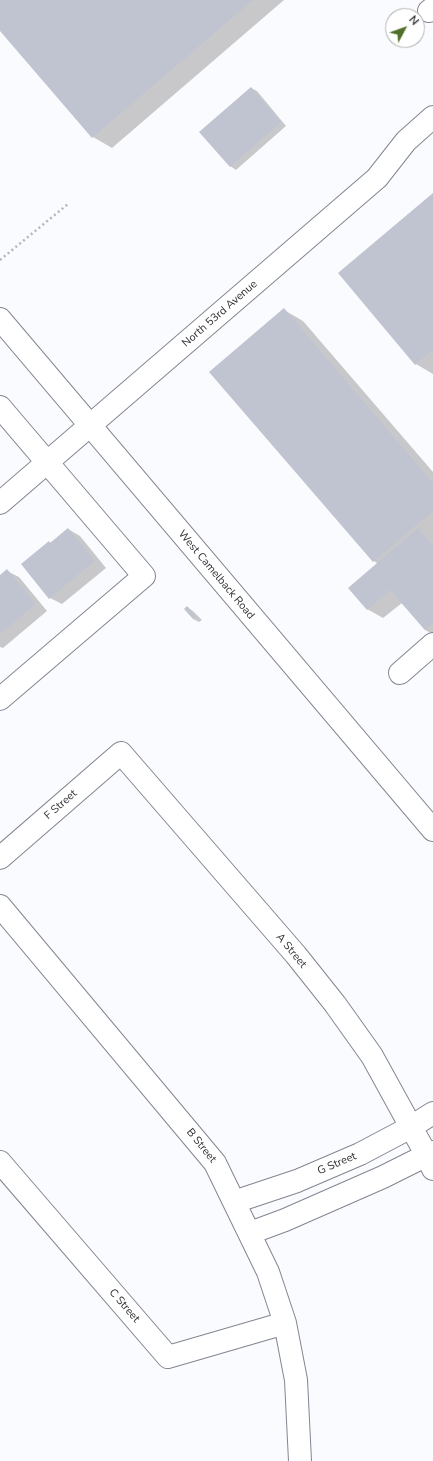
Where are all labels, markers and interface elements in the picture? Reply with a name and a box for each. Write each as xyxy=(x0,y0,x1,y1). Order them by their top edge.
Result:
north arrow xyxy=(385,8,425,48)
text: N xyxy=(405,12,422,28)
street label: North 53rd Avenue xyxy=(180,278,260,350)
street label: West Camelback Road xyxy=(175,528,257,622)
street label: F Street xyxy=(42,787,80,823)
street label: A Street xyxy=(273,931,309,971)
street label: B Street xyxy=(183,1126,219,1166)
street label: G Street xyxy=(316,1150,358,1178)
street label: C Street xyxy=(106,1286,142,1326)

